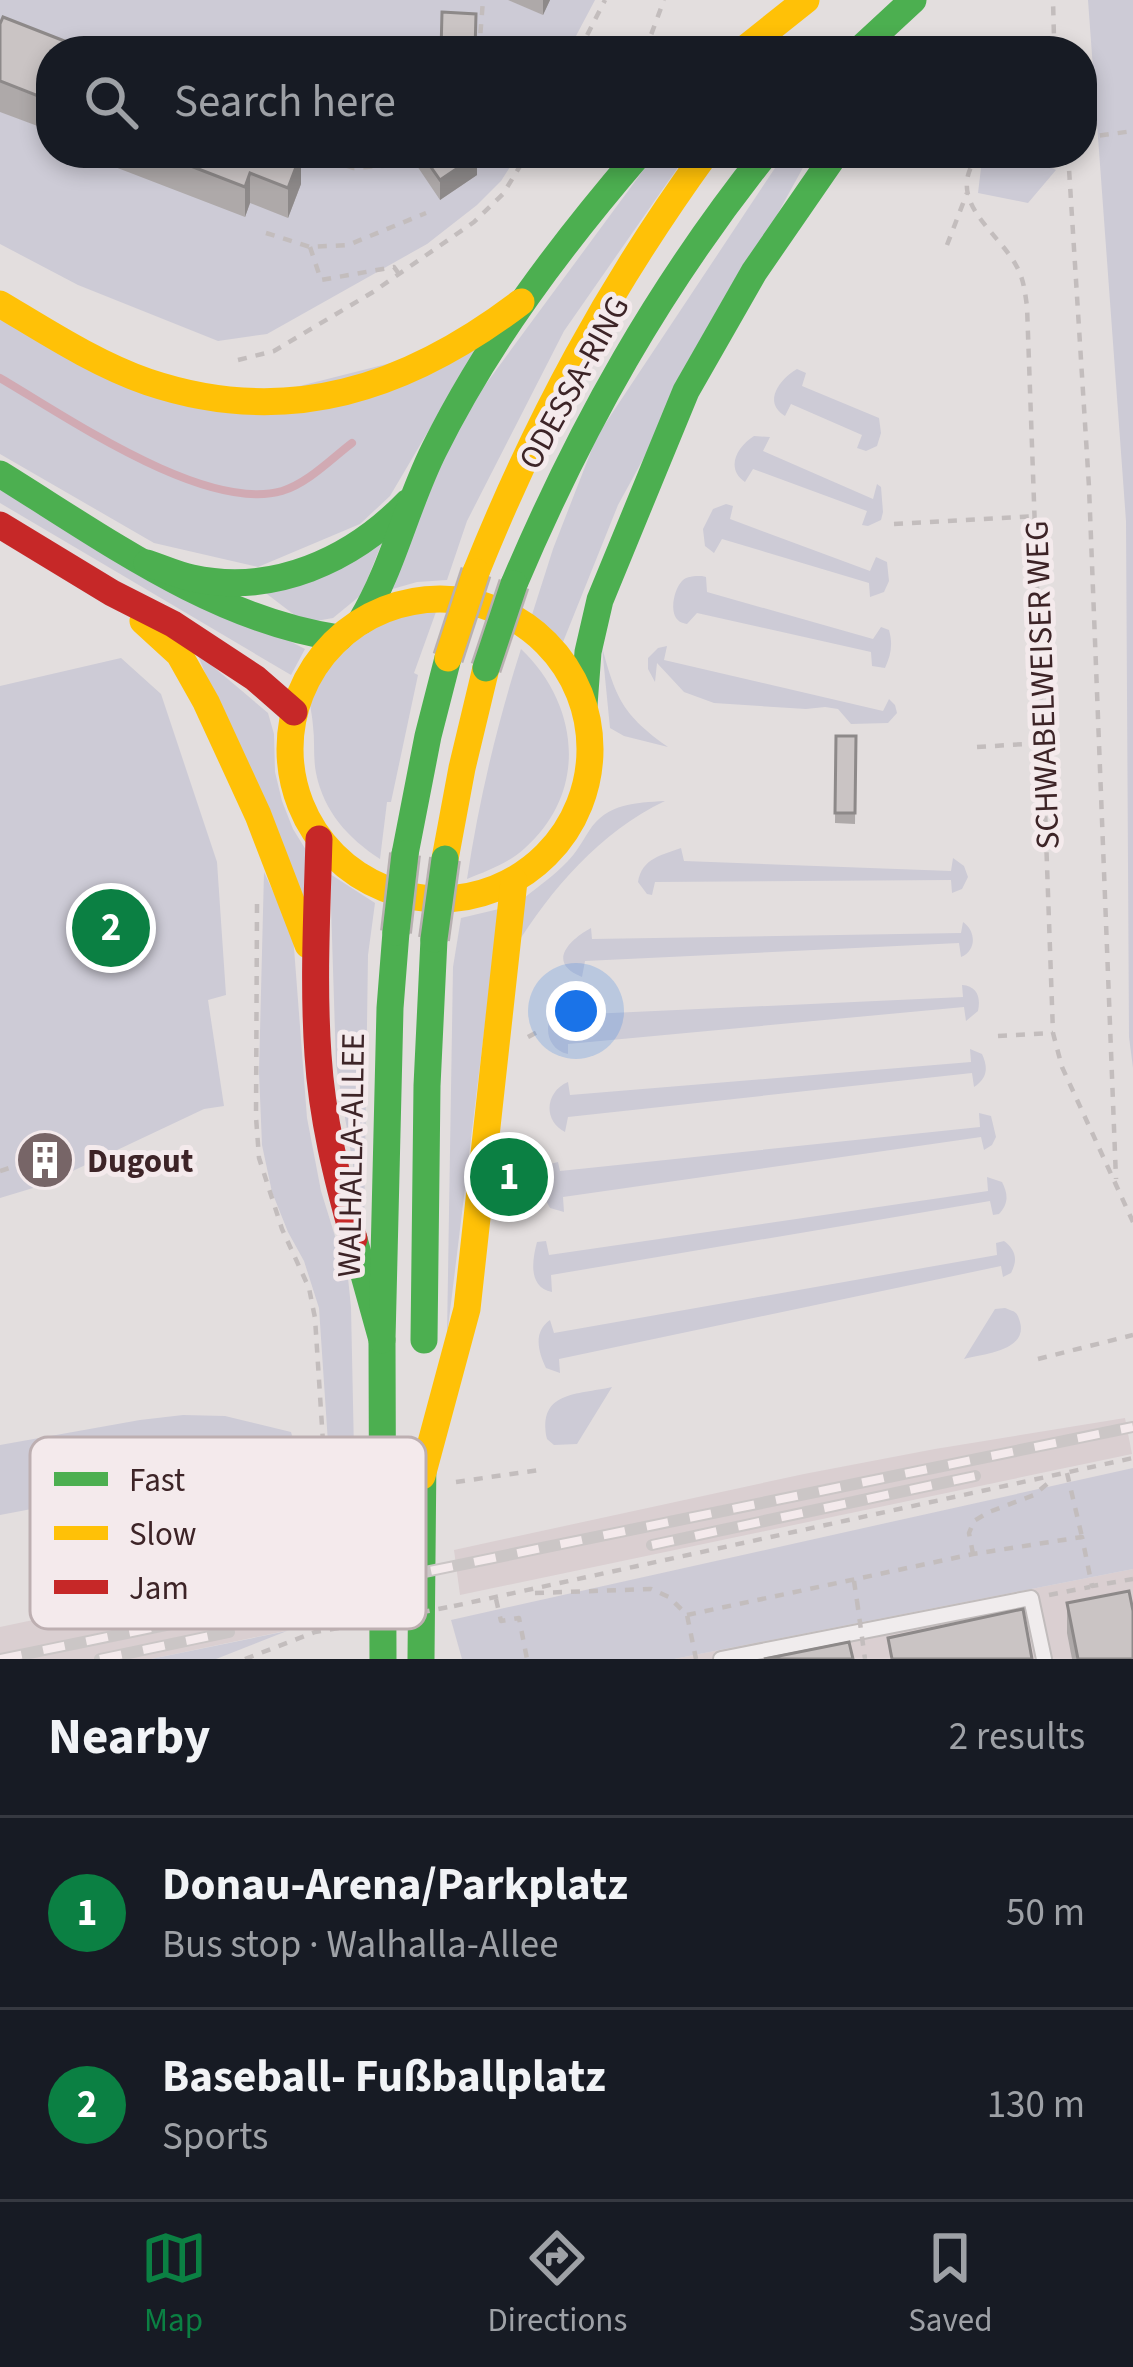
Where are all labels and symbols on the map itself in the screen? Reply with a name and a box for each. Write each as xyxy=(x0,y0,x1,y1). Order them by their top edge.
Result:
street label: ODESSA-RING xyxy=(507,287,641,478)
street label: SCHWABELWEISER WEG xyxy=(1013,520,1072,850)
pin: 2 xyxy=(72,883,150,973)
your location xyxy=(546,981,606,1041)
street label: WALHALLA-ALLEE xyxy=(326,1032,377,1278)
building icon: Dugout xyxy=(14,1129,76,1191)
pin: 1 xyxy=(470,1132,548,1222)
place label: Dugout xyxy=(87,1138,194,1185)
legend xyxy=(30,1437,426,1629)
text: Fast xyxy=(129,1457,185,1504)
text: Slow xyxy=(129,1511,197,1558)
text: Jam xyxy=(129,1565,189,1612)

